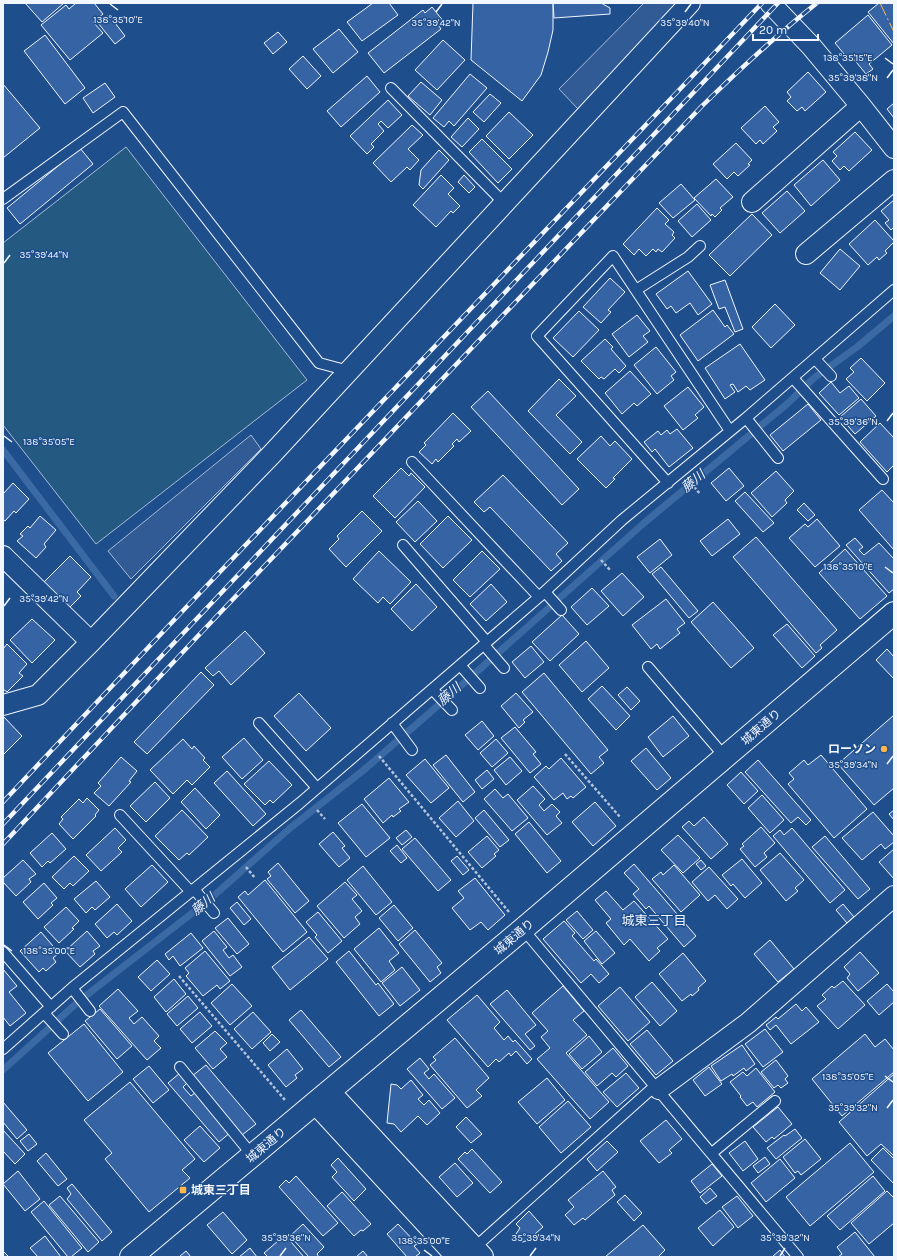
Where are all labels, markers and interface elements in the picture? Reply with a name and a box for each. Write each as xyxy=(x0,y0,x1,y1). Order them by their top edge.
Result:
text: 138°35'10"E xyxy=(93,14,143,26)
scale bar xyxy=(753,16,818,42)
text: 35°39'42"N xyxy=(411,17,461,29)
text: 35°39'40"N xyxy=(660,17,710,29)
text: 20 m xyxy=(759,23,787,37)
text: 138°35'15"E xyxy=(823,52,873,64)
text: 35°39'38"N xyxy=(828,72,878,84)
text: 35°39'44"N xyxy=(19,249,69,261)
text: 35°39'36"N xyxy=(828,416,878,428)
text: 138°35'05"E xyxy=(23,436,75,448)
water label: 藤川 xyxy=(678,466,709,495)
text: 138°35'10"E xyxy=(823,561,873,573)
text: 35°39'42"N xyxy=(19,593,69,605)
water label: 藤川 xyxy=(434,679,465,708)
street label: 城東通り xyxy=(738,706,784,748)
place label: ローソン xyxy=(828,742,876,756)
marker: ローソン xyxy=(879,744,889,754)
text: 35°39'34"N xyxy=(828,759,878,771)
water label: 藤川 xyxy=(188,889,219,918)
district label: 城東三丁目 xyxy=(621,913,687,928)
street label: 城東通り xyxy=(491,916,537,958)
text: 138°35'00"E xyxy=(23,945,75,957)
text: 138°35'05"E xyxy=(822,1071,874,1083)
text: 35°39'32"N xyxy=(828,1102,878,1114)
street label: 城東通り xyxy=(243,1124,289,1166)
place label: 城東三丁目 xyxy=(191,1183,251,1197)
marker: 城東三丁目 xyxy=(178,1185,188,1195)
text: 35°39'36"N xyxy=(261,1232,311,1244)
text: 35°39'34"N xyxy=(511,1232,561,1244)
text: 35°39'32"N xyxy=(760,1232,810,1244)
text: 138°35'00"E xyxy=(398,1235,450,1247)

